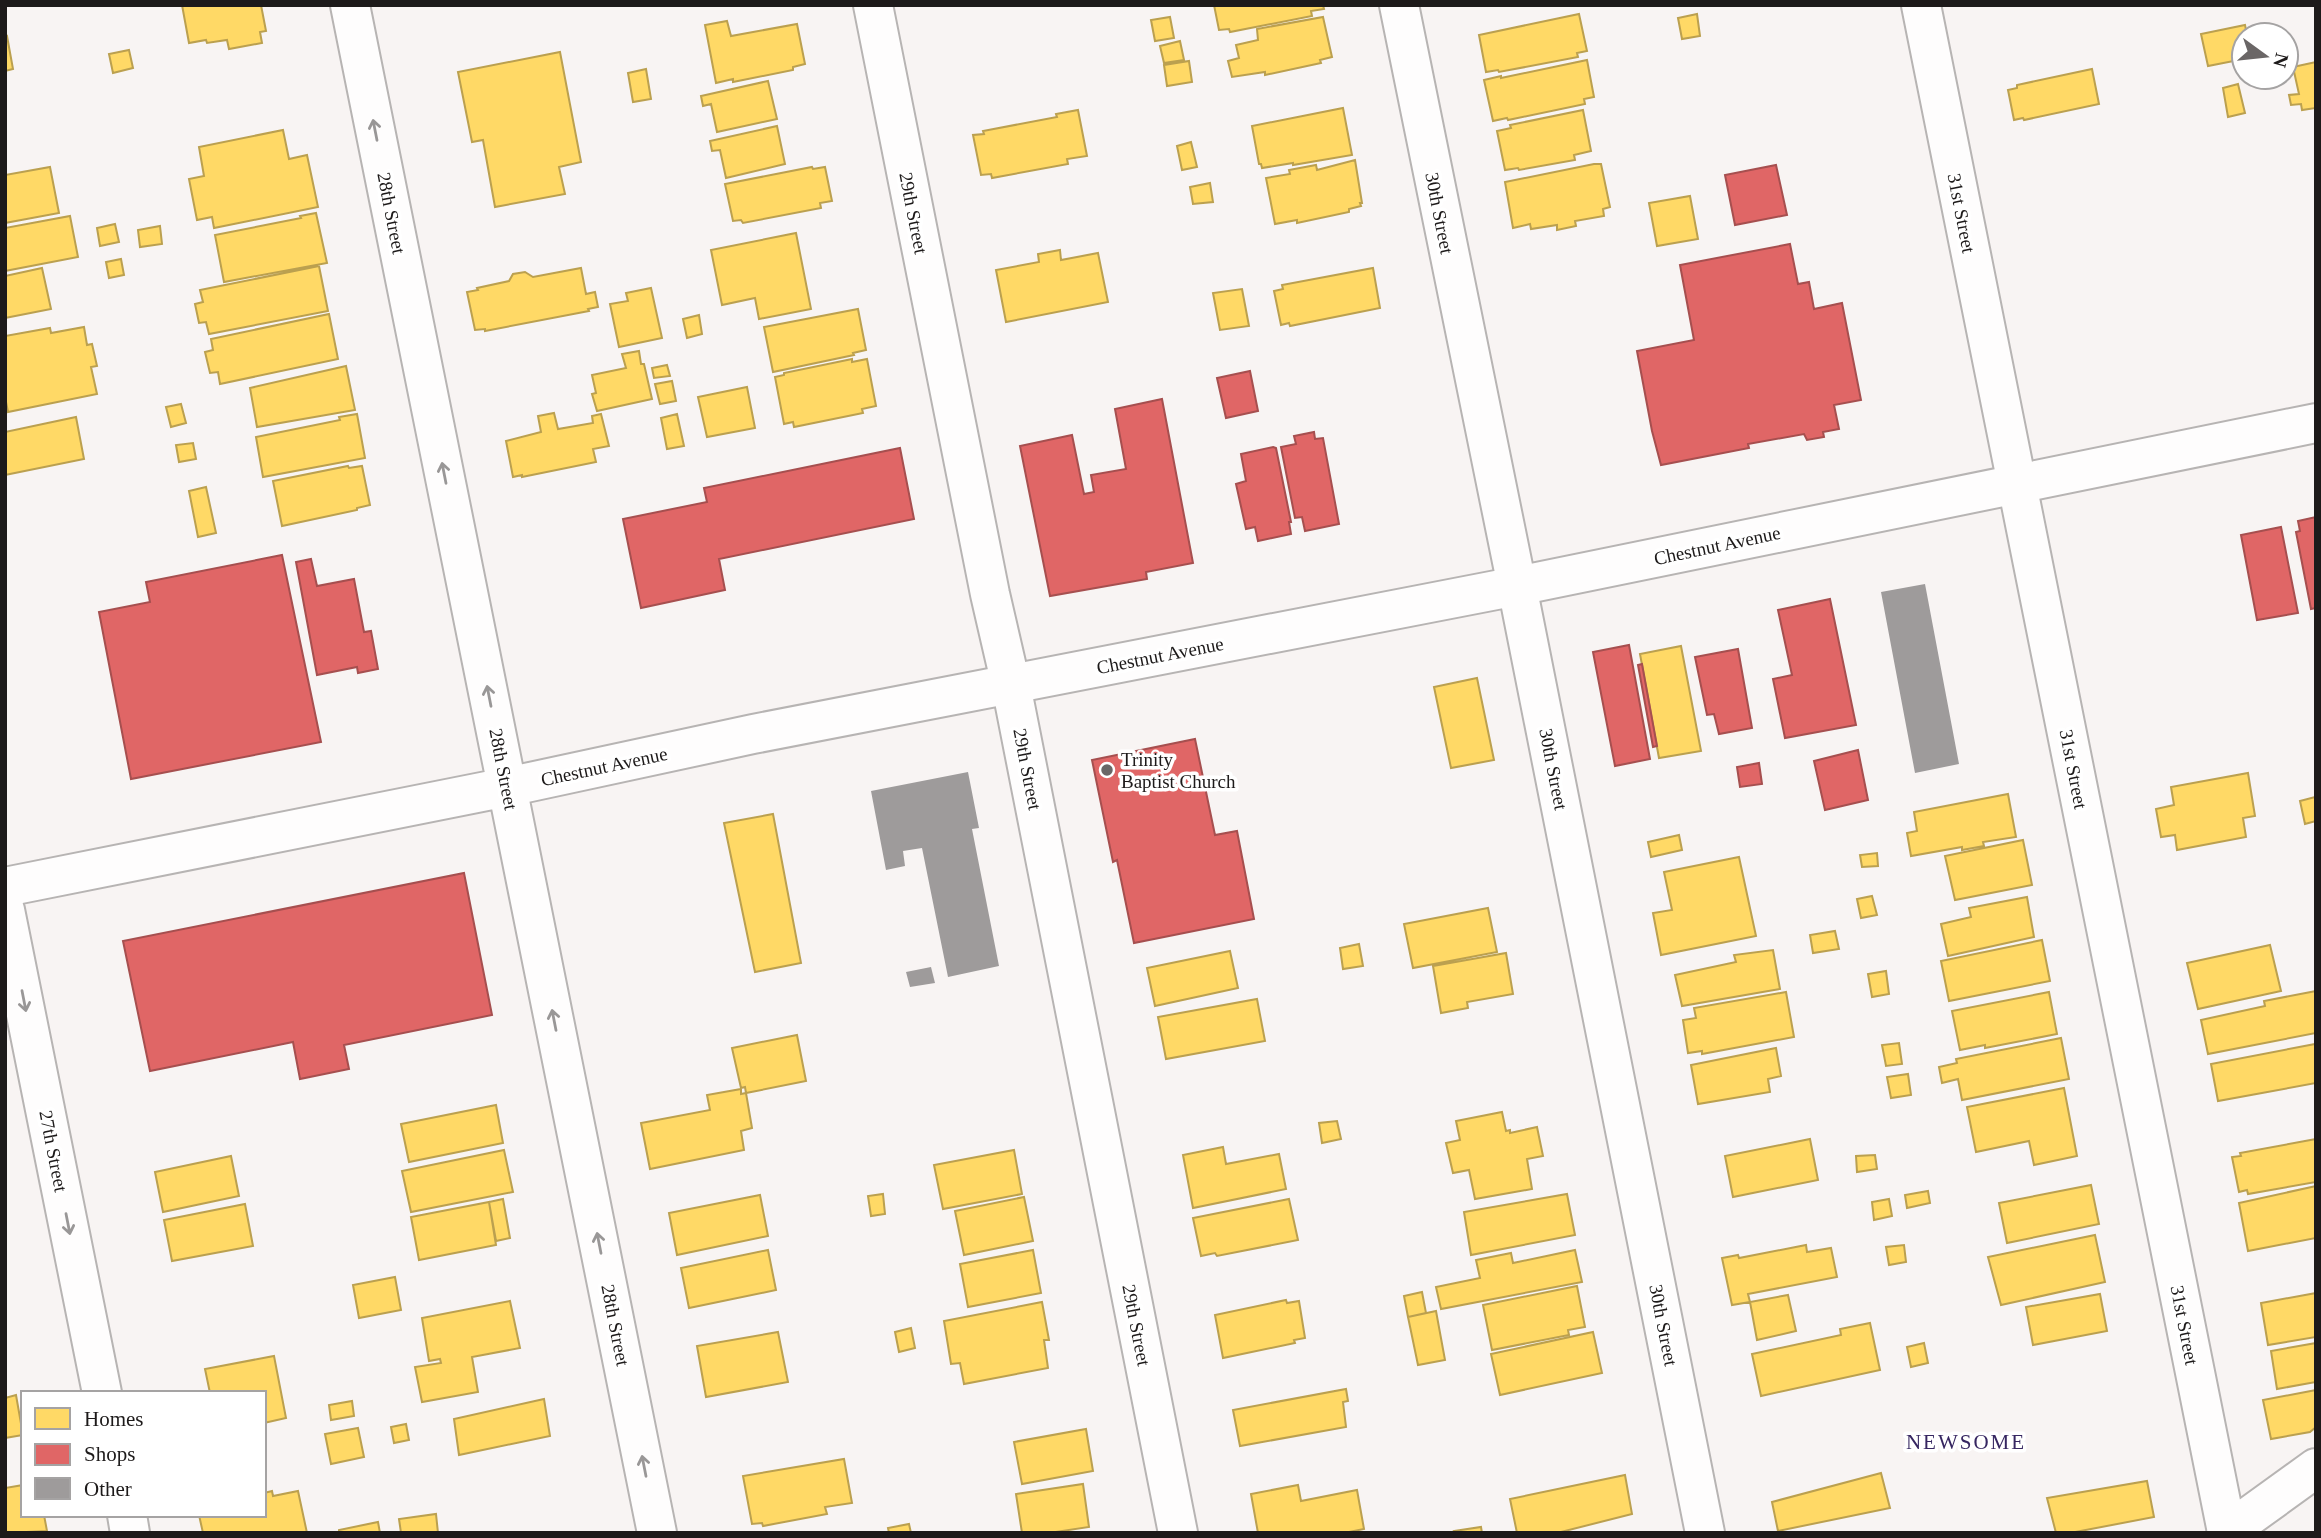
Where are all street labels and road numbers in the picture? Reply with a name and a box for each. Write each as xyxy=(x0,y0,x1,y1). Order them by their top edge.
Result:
street label: 28th Street xyxy=(373,170,410,256)
street label: 29th Street xyxy=(895,170,932,256)
street label: 30th Street xyxy=(1421,170,1458,256)
street label: 31st Street xyxy=(1943,171,1980,255)
street label: Chestnut Avenue xyxy=(1652,522,1782,569)
street label: Chestnut Avenue xyxy=(1095,633,1225,678)
street label: 28th Street xyxy=(485,726,522,812)
street label: 29th Street xyxy=(1009,726,1046,812)
street label: 30th Street xyxy=(1535,726,1572,812)
street label: 31st Street xyxy=(2055,727,2092,811)
street label: Chestnut Avenue xyxy=(539,743,669,790)
street label: 27th Street xyxy=(35,1108,72,1194)
street label: 28th Street xyxy=(597,1282,634,1368)
street label: 29th Street xyxy=(1118,1282,1155,1368)
street label: 30th Street xyxy=(1645,1282,1682,1368)
street label: 31st Street xyxy=(2166,1283,2203,1367)

